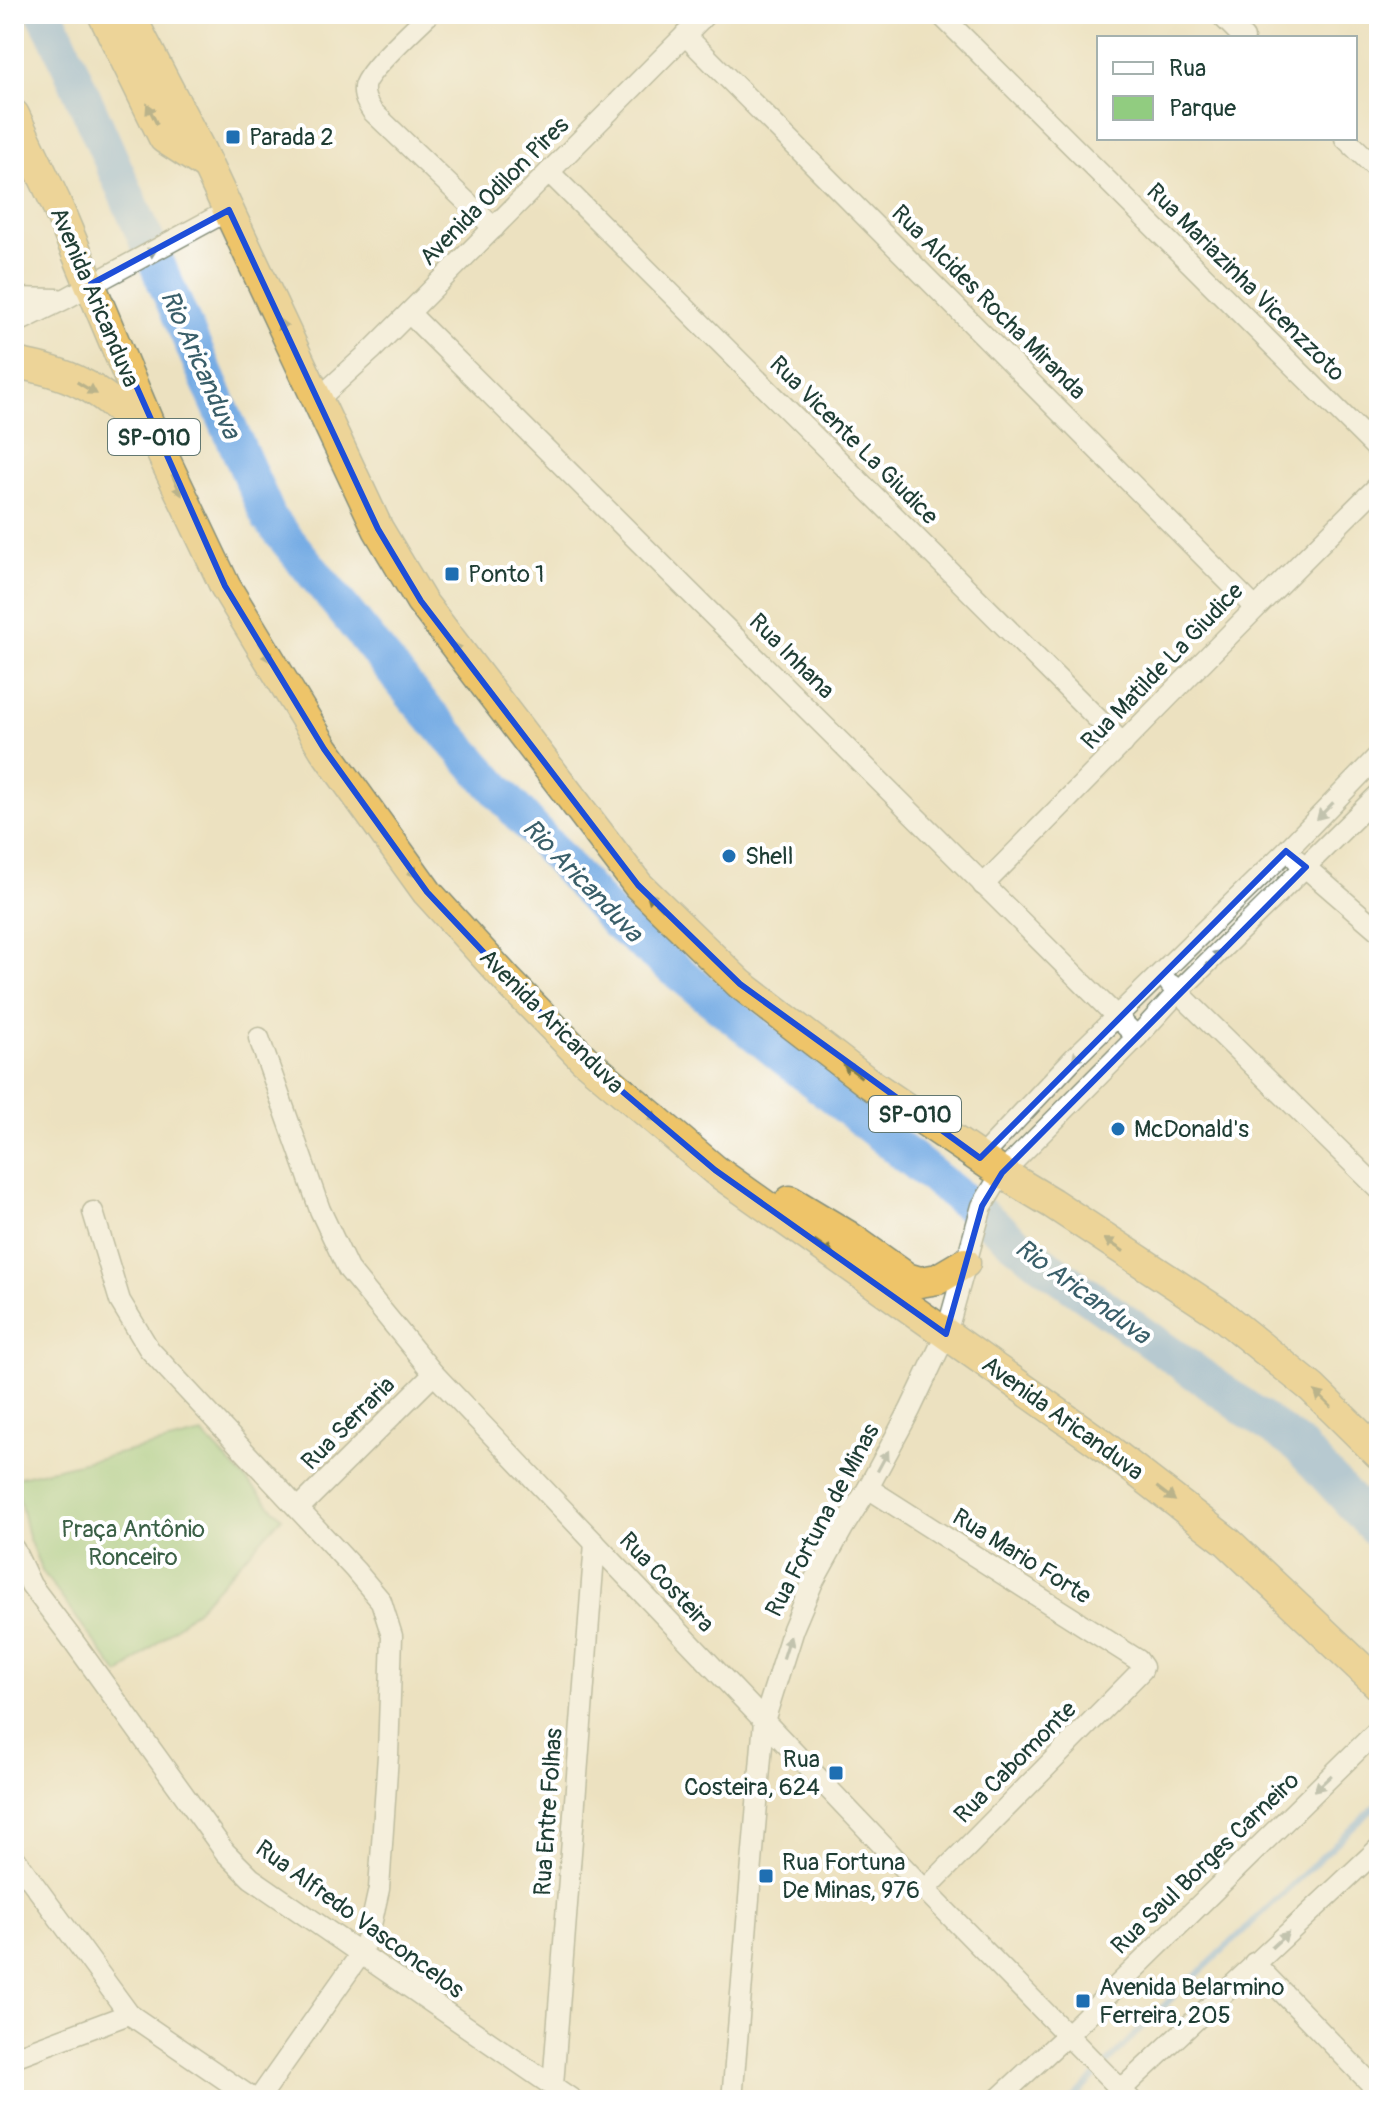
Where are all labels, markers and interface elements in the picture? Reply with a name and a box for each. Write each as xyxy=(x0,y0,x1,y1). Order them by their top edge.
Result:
legend xyxy=(1097,36,1357,140)
text: Rua xyxy=(1169,54,1206,83)
text: Parque xyxy=(1169,94,1236,123)
one-way arrow xyxy=(145,103,159,126)
street label: Avenida Odilon Pires xyxy=(414,111,575,272)
place label: Parada 2 xyxy=(249,123,334,152)
marker: Parada 2 xyxy=(224,128,242,146)
street label: Rua Mariazinha Vicenzzoto xyxy=(1140,177,1351,388)
street label: Rua Alcides Rocha Miranda xyxy=(885,199,1092,406)
street label: Avenida Aricanduva xyxy=(44,203,146,392)
one-way arrow xyxy=(135,247,158,260)
water label: Rio Aricanduva xyxy=(153,285,248,445)
one-way arrow xyxy=(277,318,291,342)
street label: Rua Vicente La Giudice xyxy=(763,350,944,531)
one-way arrow xyxy=(76,381,98,395)
road number: SP-010 xyxy=(108,419,200,455)
one-way arrow xyxy=(170,473,184,496)
place label: Ponto 1 xyxy=(468,560,544,589)
marker: Ponto 1 xyxy=(443,565,461,583)
street label: Rua Matilde La Giudice xyxy=(1075,577,1250,756)
street label: Rua Inhana xyxy=(743,608,840,705)
one-way arrow xyxy=(258,641,272,663)
one-way arrow xyxy=(451,642,467,662)
one-way arrow xyxy=(1316,801,1334,820)
water label: Rio Aricanduva xyxy=(516,812,650,950)
place label: Shell xyxy=(745,842,794,871)
marker: Shell xyxy=(720,847,738,865)
one-way arrow xyxy=(402,857,418,879)
one-way arrow xyxy=(646,892,665,910)
street label: Avenida Aricanduva xyxy=(473,943,630,1100)
one-way arrow xyxy=(1204,949,1223,968)
one-way arrow xyxy=(1071,1043,1090,1062)
one-way arrow xyxy=(841,1062,862,1078)
road number: SP-010 xyxy=(869,1096,961,1132)
one-way arrow xyxy=(639,1105,659,1122)
place label: McDonald's xyxy=(1134,1115,1249,1144)
marker: McDonald's xyxy=(1109,1120,1127,1138)
water label: Rio Aricanduva xyxy=(1009,1232,1158,1353)
one-way arrow xyxy=(814,1239,835,1255)
one-way arrow xyxy=(1103,1239,1125,1253)
street label: Avenida Aricanduva xyxy=(976,1350,1149,1487)
street label: Rua Serraria xyxy=(296,1371,401,1476)
one-way arrow xyxy=(1314,1390,1333,1409)
street label: Rua Fortuna de Minas xyxy=(759,1418,886,1622)
one-way arrow xyxy=(876,1449,889,1472)
one-way arrow xyxy=(1156,1485,1176,1501)
street label: Rua Mario Forte xyxy=(947,1502,1097,1611)
park label: Praça Antônio Ronceiro xyxy=(61,1515,205,1572)
street label: Rua Costeira xyxy=(613,1526,720,1638)
one-way arrow xyxy=(781,1634,793,1658)
street label: Rua Cabomonte xyxy=(948,1695,1083,1830)
street label: Rua Entre Folhas xyxy=(528,1727,569,1897)
place label: Rua Costeira, 624 xyxy=(684,1745,820,1802)
marker: Rua Costeira, 624 xyxy=(827,1764,845,1782)
street label: Rua Saul Borges Carneiro xyxy=(1105,1766,1305,1961)
one-way arrow xyxy=(1314,1774,1333,1792)
street label: Rua Alfredo Vasconcelos xyxy=(250,1834,470,2005)
place label: Rua Fortuna De Minas, 976 xyxy=(782,1848,920,1905)
marker: Rua Fortuna De Minas, 976 xyxy=(757,1867,775,1885)
one-way arrow xyxy=(1270,1931,1289,1949)
place label: Avenida Belarmino Ferreira, 205 xyxy=(1099,1973,1285,2030)
marker: Avenida Belarmino Ferreira, 205 xyxy=(1074,1992,1092,2010)

